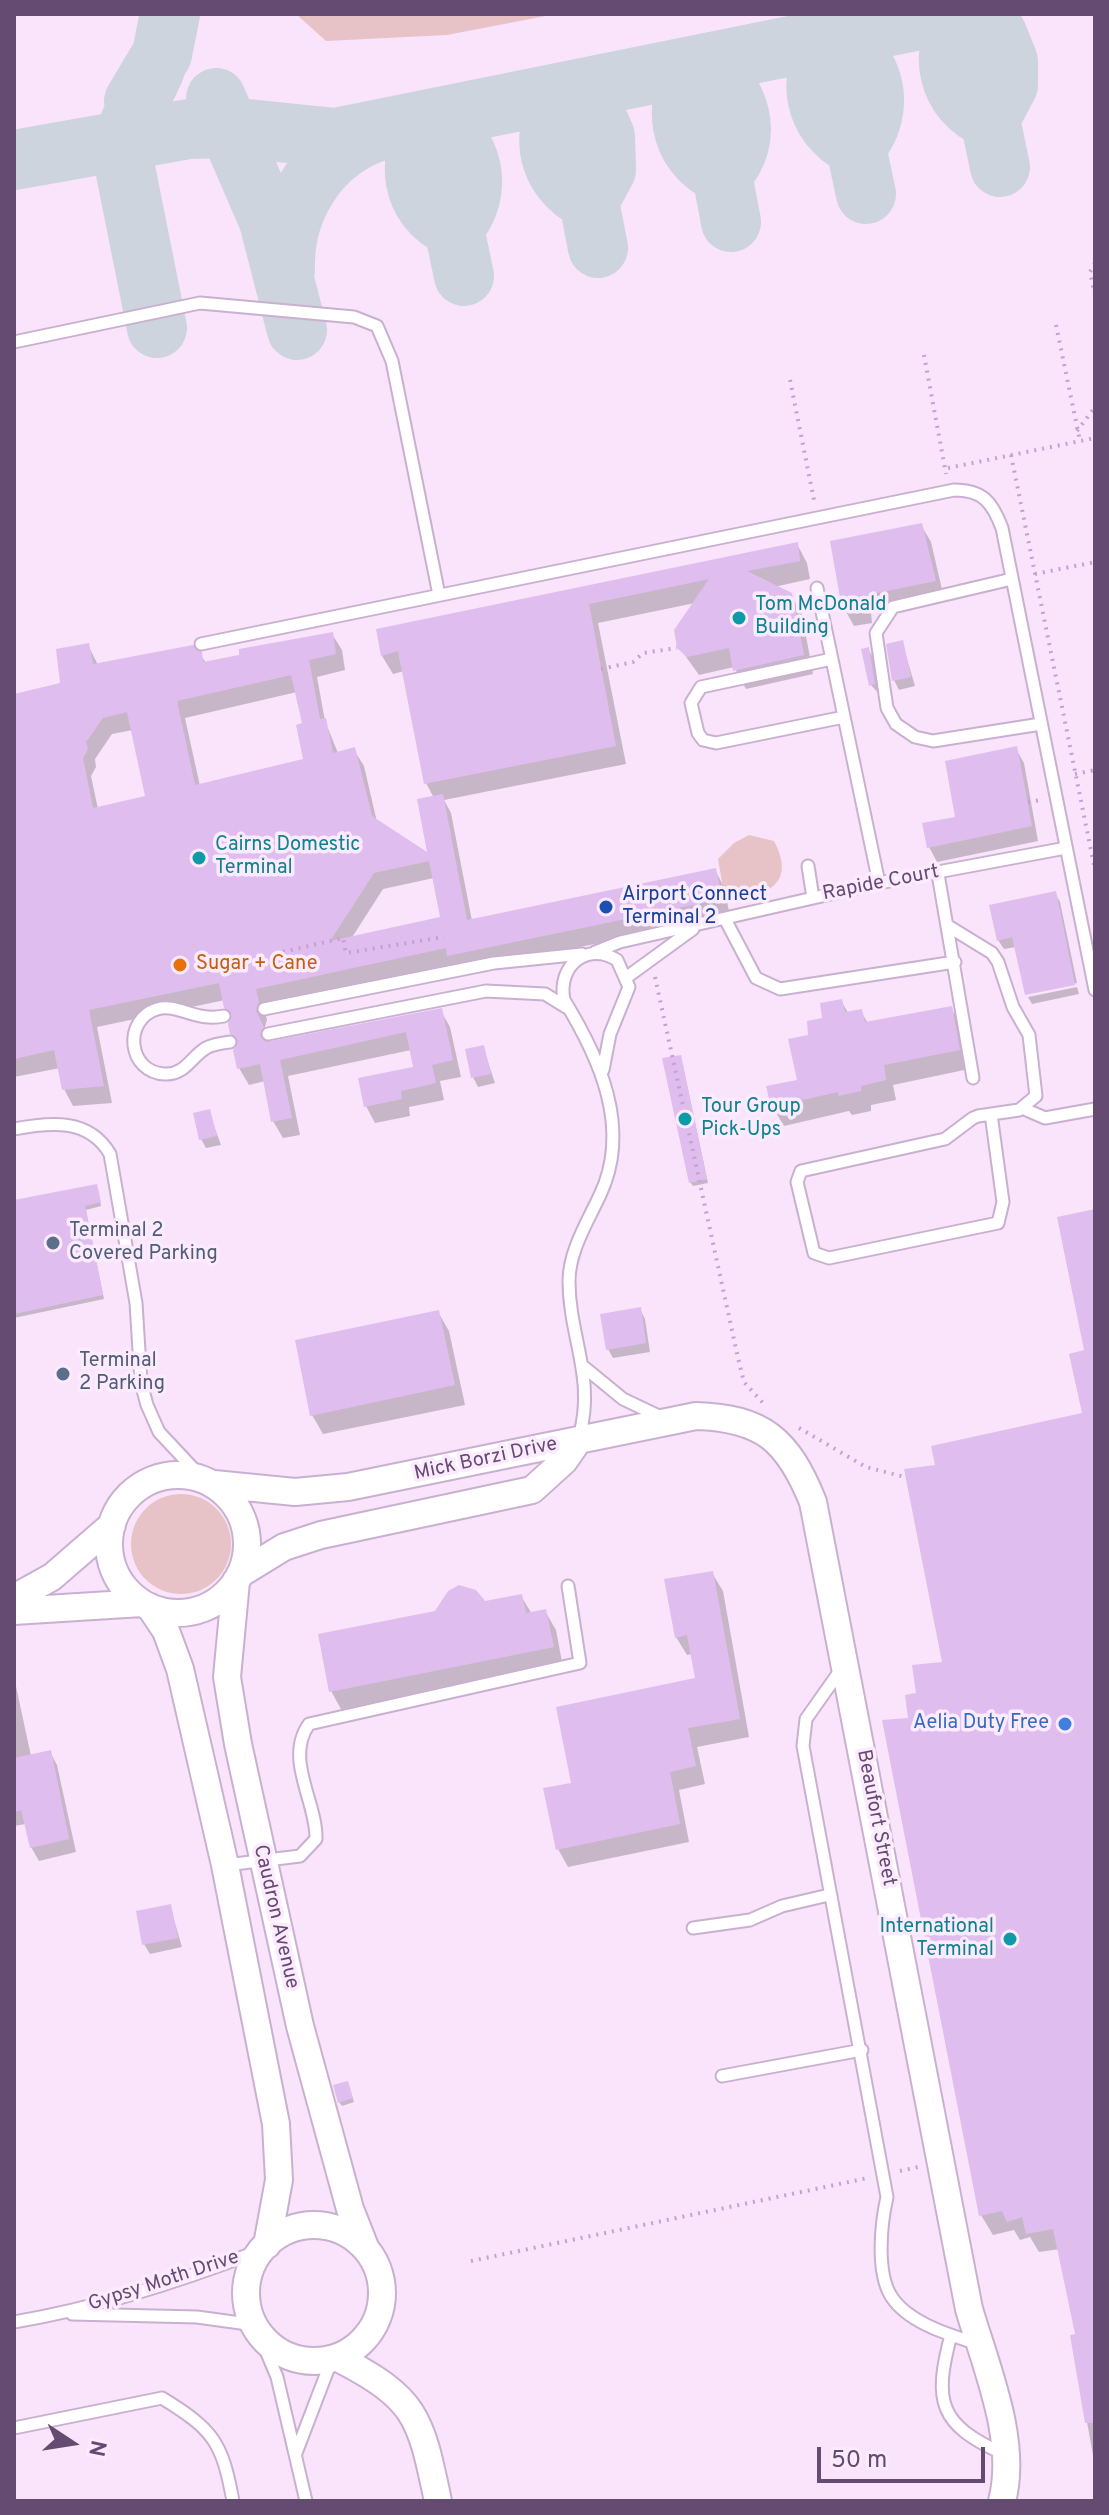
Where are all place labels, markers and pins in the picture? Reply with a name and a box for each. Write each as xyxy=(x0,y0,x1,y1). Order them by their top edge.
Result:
place label: Tom McDonald Building xyxy=(755,594,887,641)
marker: Tom McDonald Building xyxy=(730,609,748,627)
place label: Cairns Domestic Terminal xyxy=(215,834,360,881)
marker: Cairns Domestic Terminal xyxy=(190,849,208,867)
place label: Airport Connect Terminal 2 xyxy=(622,884,767,931)
marker: Airport Connect Terminal 2 xyxy=(597,898,615,916)
place label: Sugar + Cane xyxy=(196,953,317,977)
marker: Sugar + Cane xyxy=(171,956,189,974)
place label: Tour Group Pick-Ups xyxy=(701,1096,801,1143)
marker: Tour Group Pick-Ups xyxy=(676,1110,694,1128)
place label: Terminal 2 Covered Parking xyxy=(69,1220,218,1267)
marker: Terminal 2 Covered Parking xyxy=(44,1234,62,1252)
place label: Terminal 2 Parking xyxy=(79,1350,165,1397)
marker: Terminal 2 Parking xyxy=(54,1365,72,1383)
place label: Aelia Duty Free xyxy=(913,1712,1049,1736)
marker: Aelia Duty Free xyxy=(1056,1715,1074,1733)
place label: International Terminal xyxy=(879,1916,994,1963)
marker: International Terminal xyxy=(1001,1930,1019,1948)

